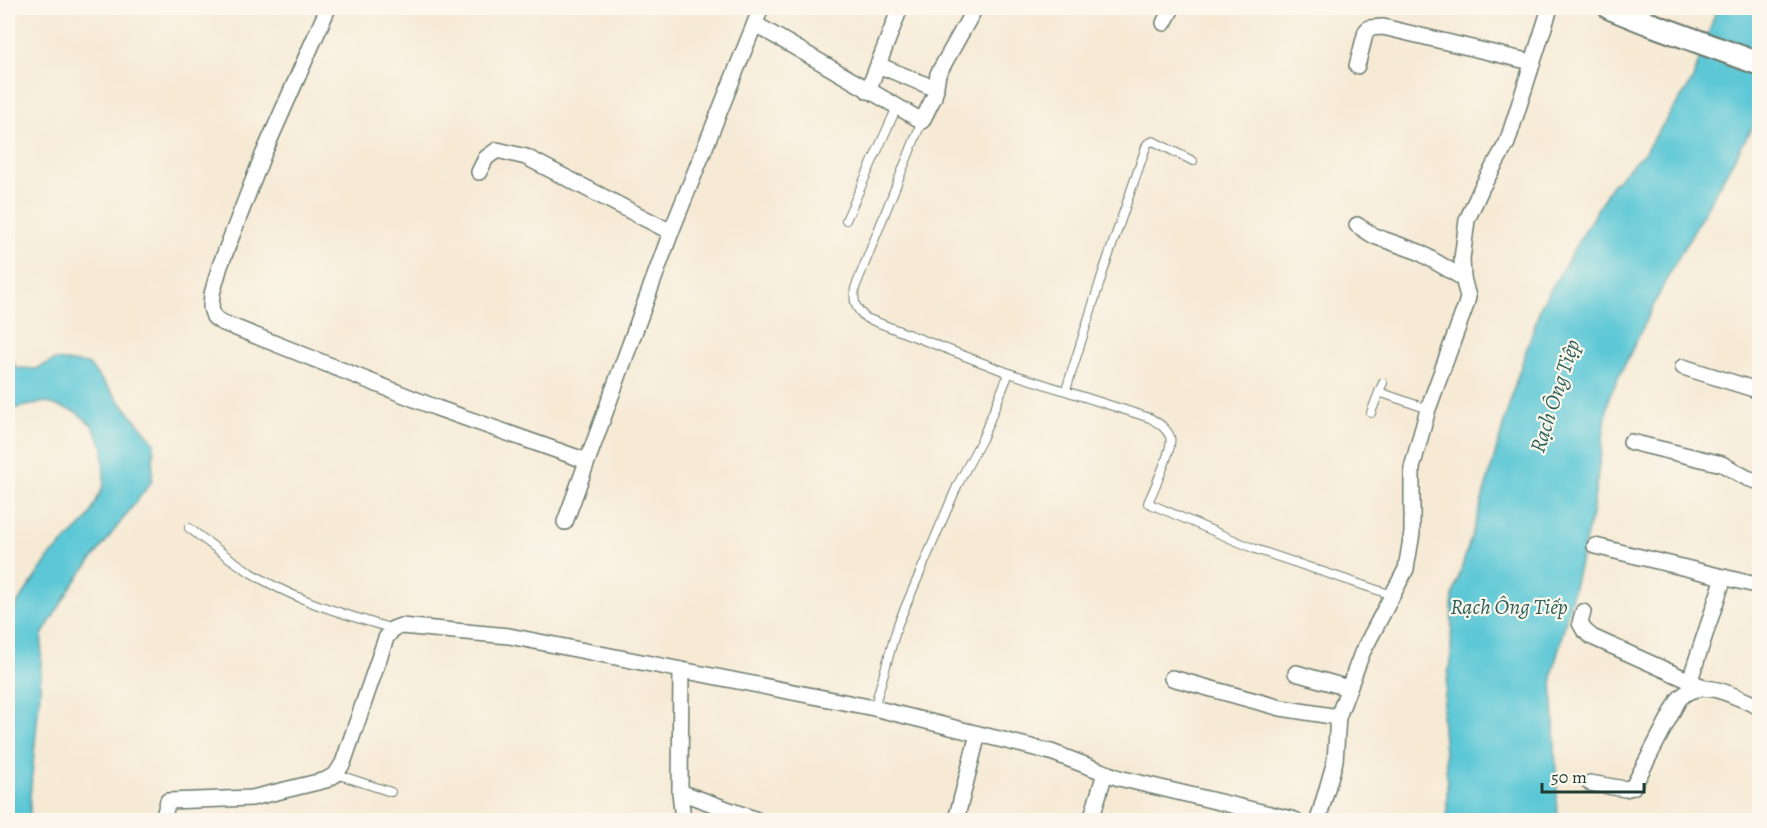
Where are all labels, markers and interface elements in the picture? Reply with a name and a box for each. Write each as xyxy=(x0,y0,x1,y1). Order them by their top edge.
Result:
water label: Rạch Ông Tiệp xyxy=(1523,336,1587,456)
water label: Rạch Ông Tiếp xyxy=(1450,592,1568,622)
scale bar xyxy=(1542,756,1644,794)
text: 50 m xyxy=(1551,765,1587,789)

